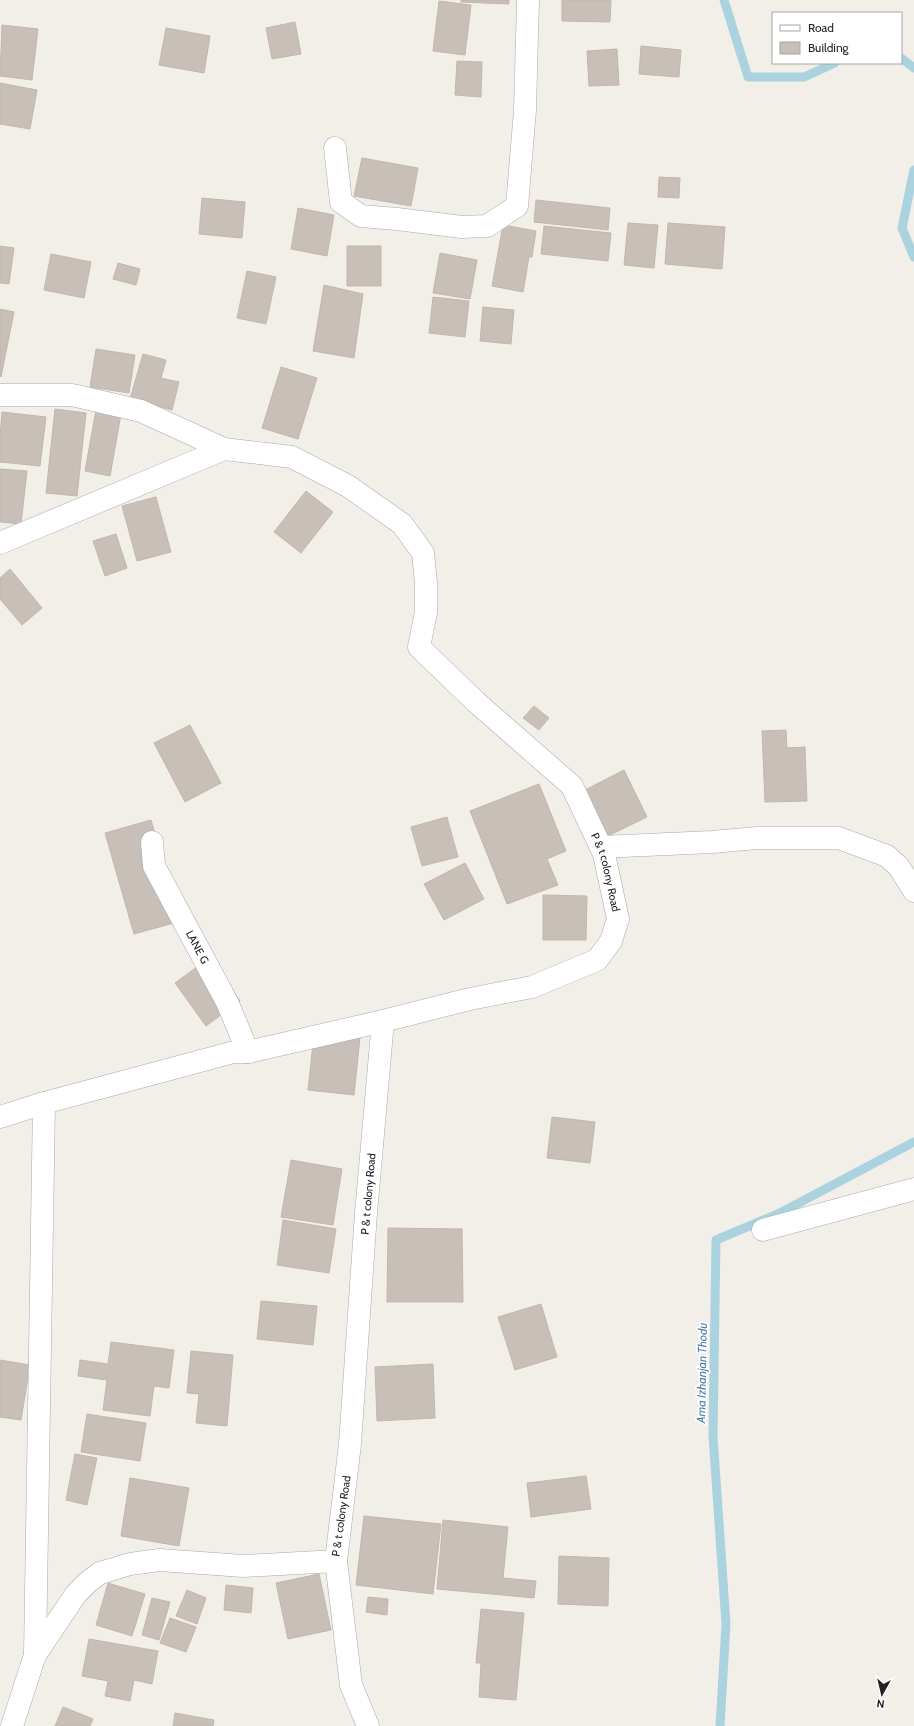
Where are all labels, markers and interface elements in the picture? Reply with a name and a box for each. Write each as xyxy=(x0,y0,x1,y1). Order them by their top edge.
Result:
legend xyxy=(772,12,902,64)
text: Road xyxy=(808,20,834,35)
text: Building xyxy=(808,40,850,55)
street label: P & t colony Road xyxy=(588,830,623,913)
street label: LANE G xyxy=(183,928,212,966)
street label: P & t colony Road xyxy=(357,1153,379,1235)
water label: Ama Izhanjan Thodu xyxy=(693,1323,710,1424)
street label: P & t colony Road xyxy=(328,1475,354,1557)
north arrow xyxy=(862,1674,902,1714)
text: N xyxy=(876,1696,885,1711)

